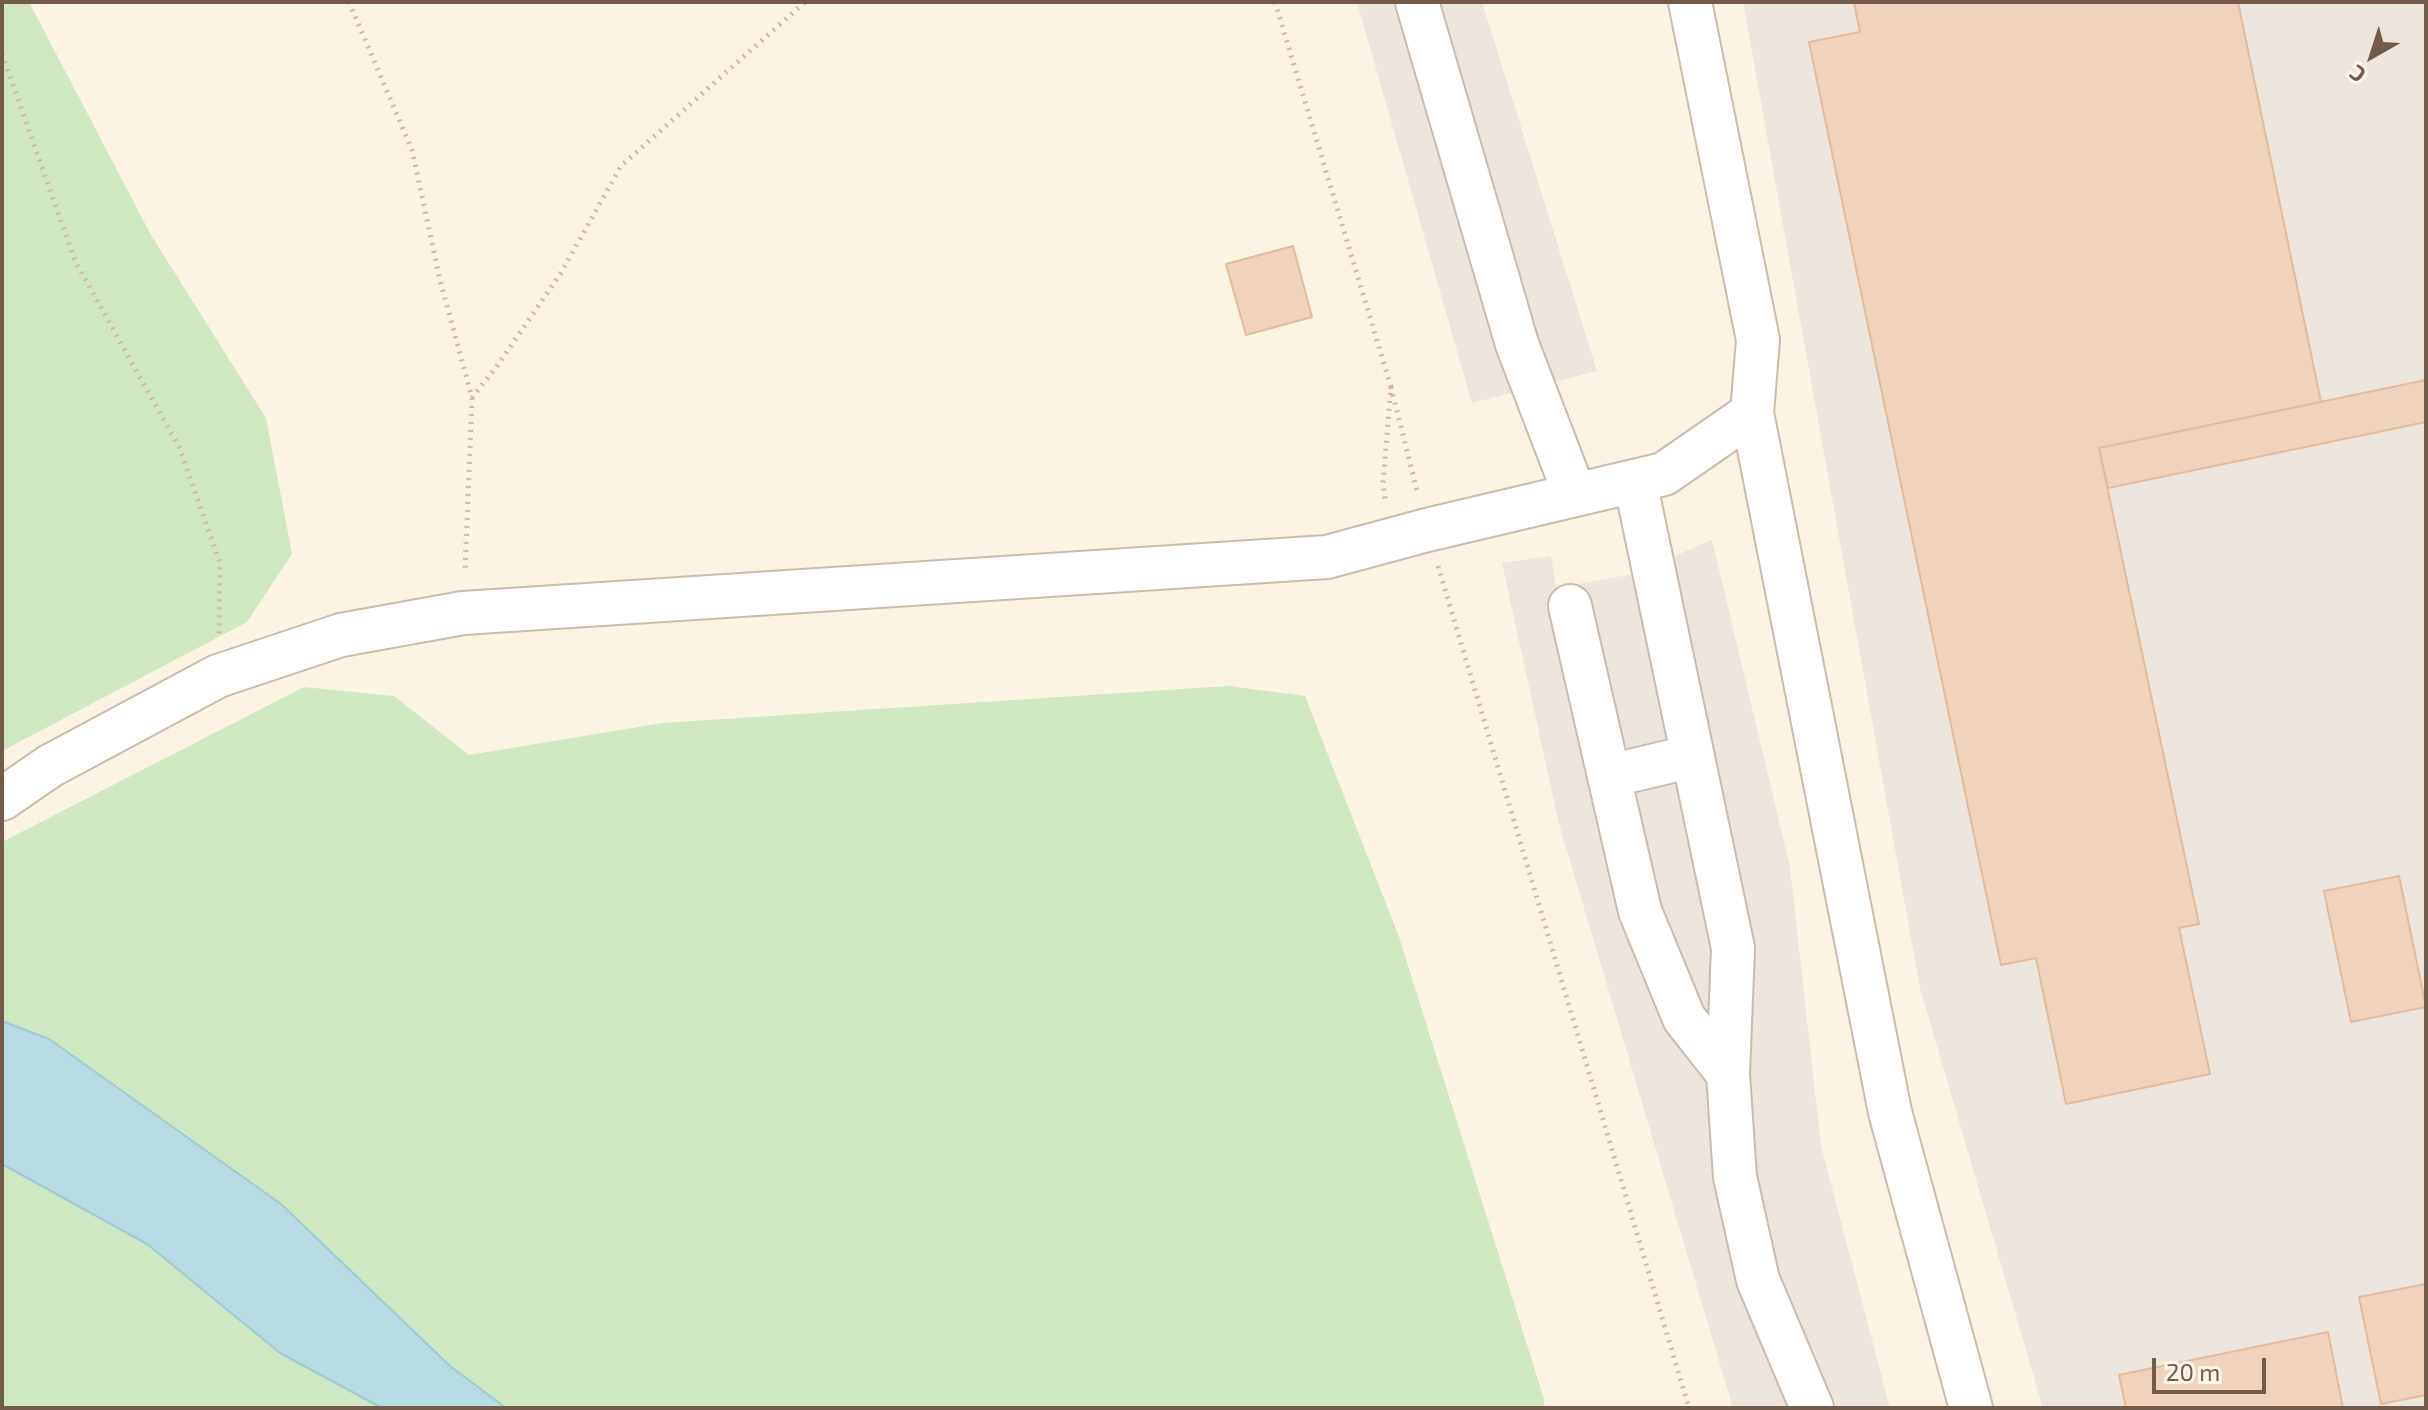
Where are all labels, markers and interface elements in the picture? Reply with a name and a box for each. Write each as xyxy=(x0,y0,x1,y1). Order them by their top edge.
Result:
north arrow xyxy=(2332,16,2412,96)
text: С xyxy=(2344,60,2370,89)
scale bar xyxy=(2156,1342,2270,1392)
text: 20 m xyxy=(2166,1357,2220,1386)

